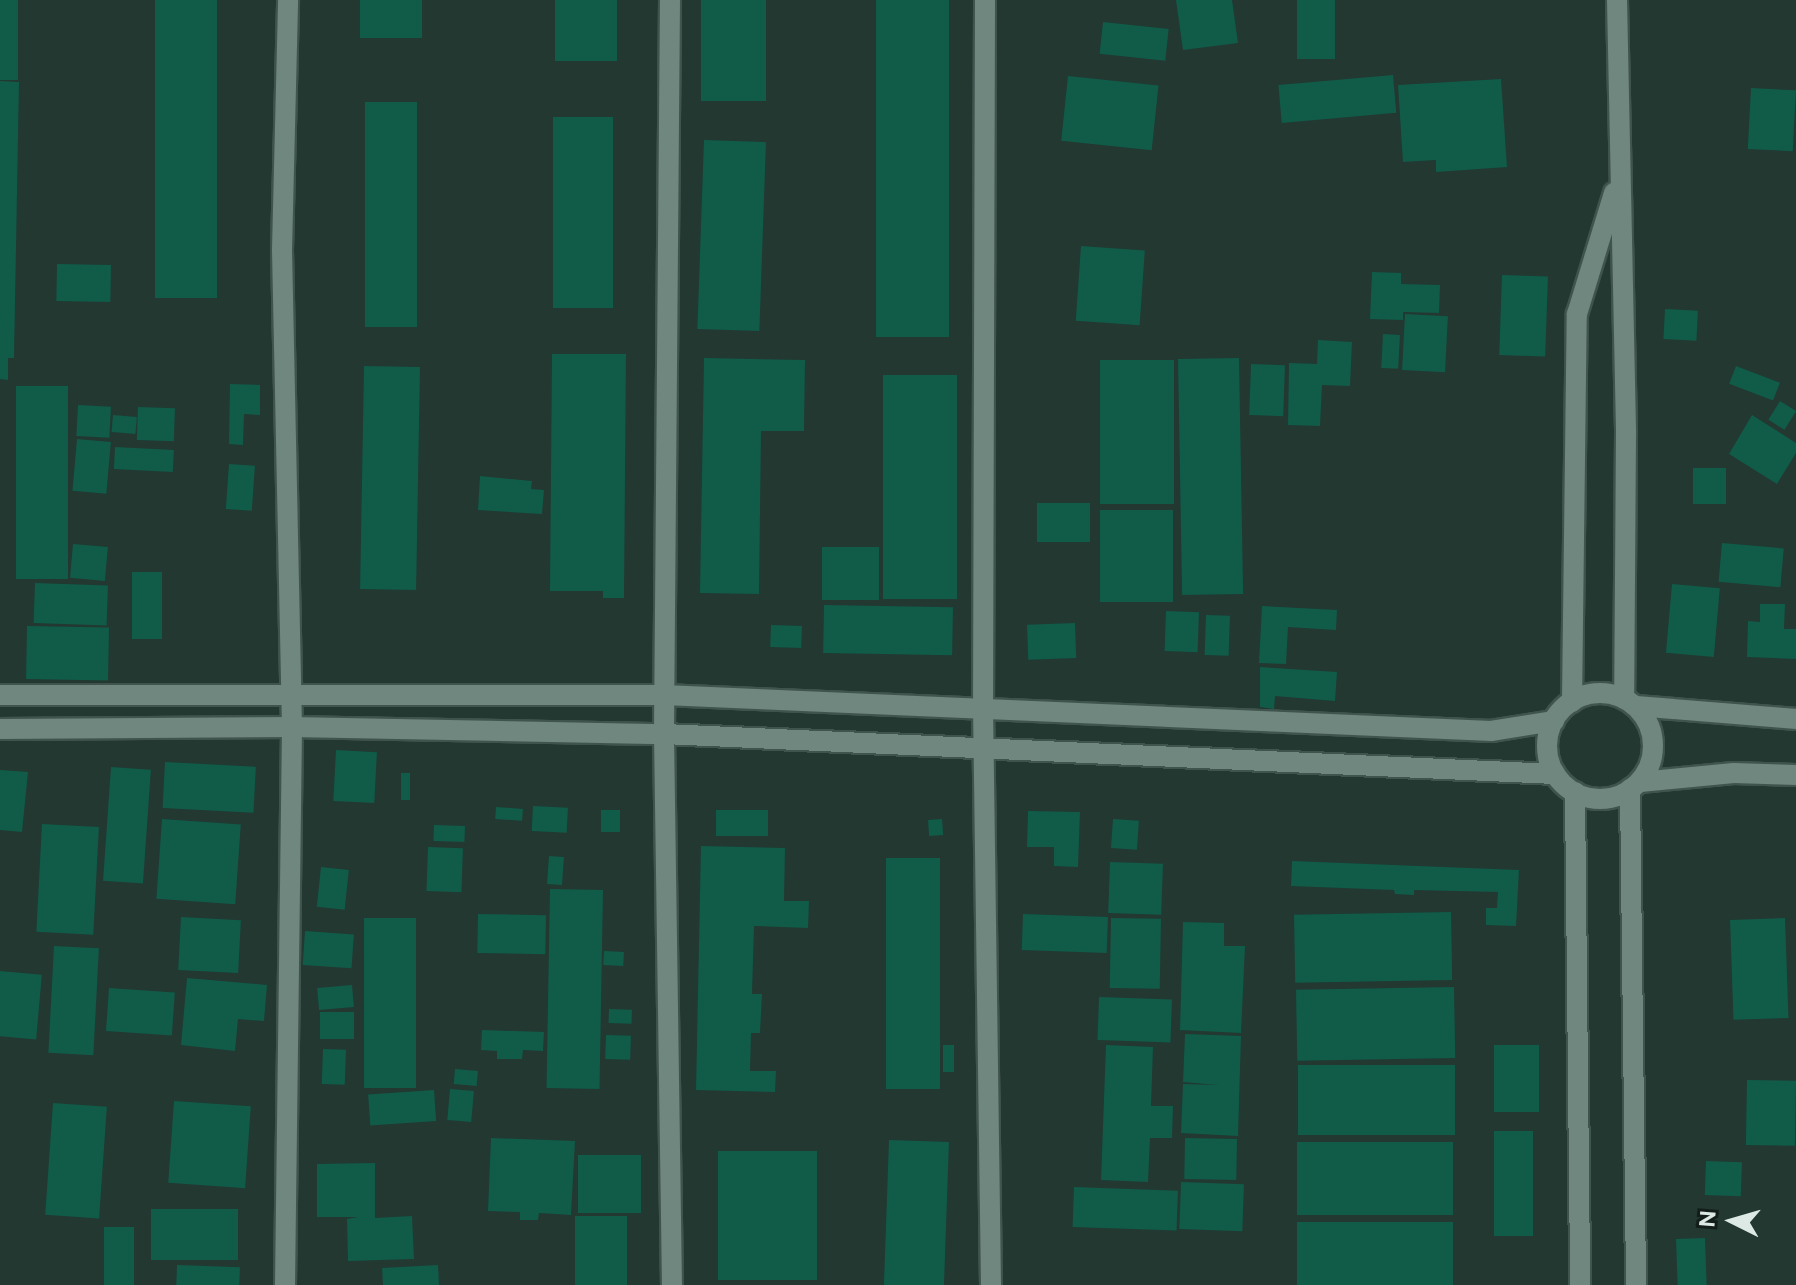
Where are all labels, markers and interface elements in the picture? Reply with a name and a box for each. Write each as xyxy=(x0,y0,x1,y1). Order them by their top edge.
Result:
north arrow xyxy=(1692,1181,1772,1261)
text: N xyxy=(1693,1209,1722,1229)

